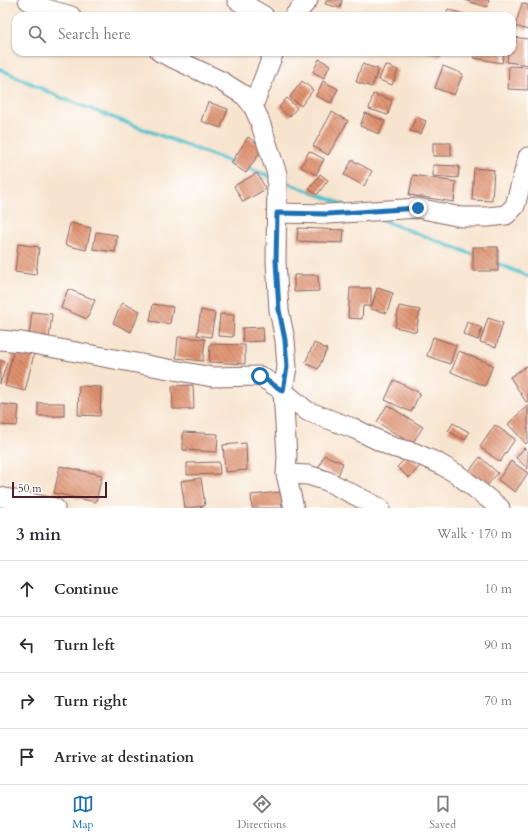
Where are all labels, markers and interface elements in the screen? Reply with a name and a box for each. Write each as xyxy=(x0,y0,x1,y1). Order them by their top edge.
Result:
search box xyxy=(12,12,516,56)
icon: search xyxy=(26,23,48,45)
text: Search here xyxy=(58,24,131,44)
route end xyxy=(409,199,427,217)
route start xyxy=(251,367,269,385)
scale bar xyxy=(12,480,107,499)
text: 50 m xyxy=(18,481,42,496)
text: 3 min xyxy=(16,523,61,546)
text: Walk · 170 m xyxy=(437,525,512,543)
icon: ahead xyxy=(16,578,38,600)
text: Continue xyxy=(54,579,119,599)
text: 10 m xyxy=(484,580,512,598)
icon: left xyxy=(16,634,38,656)
text: Turn left xyxy=(54,635,115,655)
text: 90 m xyxy=(484,636,512,654)
icon: right xyxy=(16,690,38,712)
text: Turn right xyxy=(54,691,127,711)
text: 70 m xyxy=(484,692,512,710)
icon: arrive xyxy=(16,746,38,768)
text: Arrive at destination xyxy=(54,747,194,767)
tab: Map xyxy=(72,793,94,832)
tab: Directions xyxy=(237,793,286,832)
tab: Saved xyxy=(430,793,456,832)

